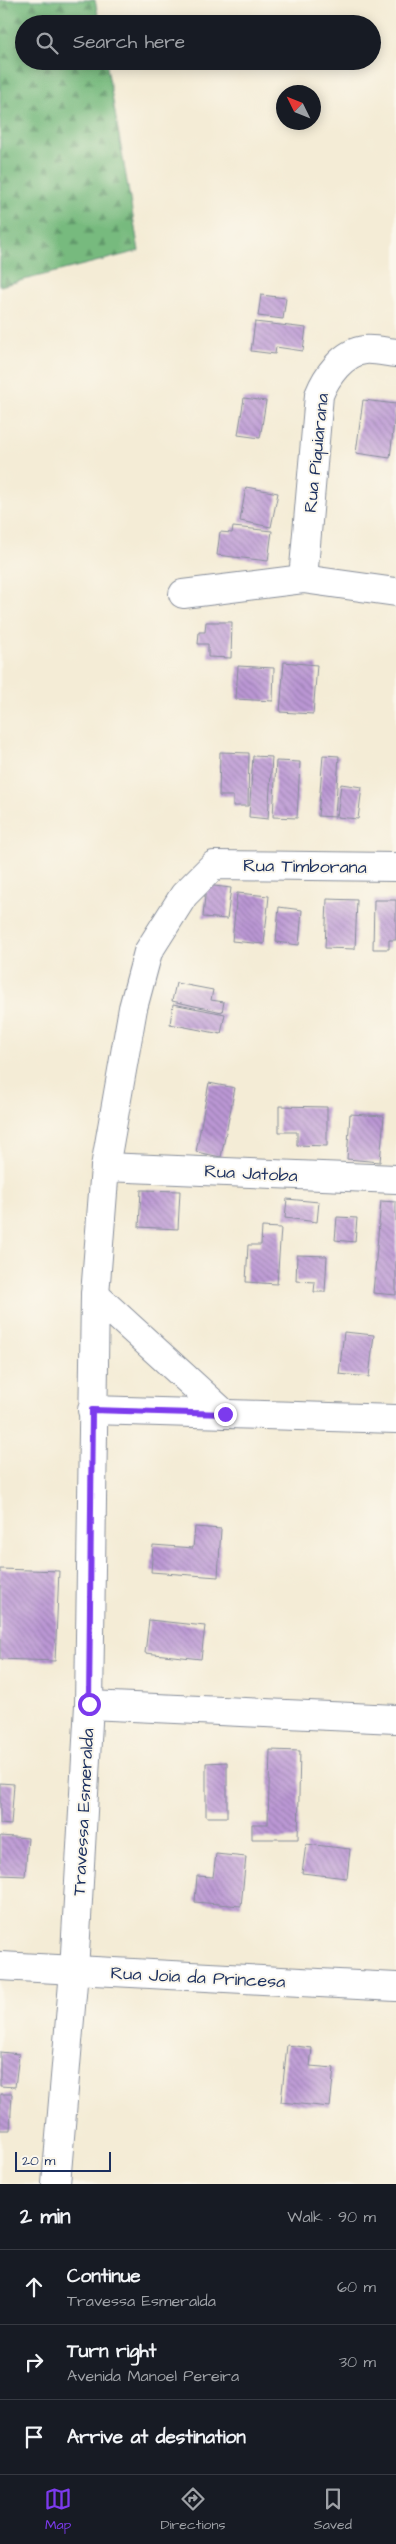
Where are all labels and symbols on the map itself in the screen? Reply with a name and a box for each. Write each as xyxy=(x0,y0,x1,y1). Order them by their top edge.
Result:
north arrow xyxy=(276,85,321,130)
street label: Rua Piquiarana xyxy=(298,392,335,514)
street label: Rua Timborana xyxy=(243,853,367,880)
street label: Rua Jatoba xyxy=(204,1159,298,1188)
route end xyxy=(214,1403,237,1426)
route start xyxy=(78,1693,101,1716)
street label: Travessa Esmeralda xyxy=(67,1728,100,1896)
street label: Rua Joia da Princesa xyxy=(110,1960,286,1995)
scale bar xyxy=(15,2149,111,2172)

